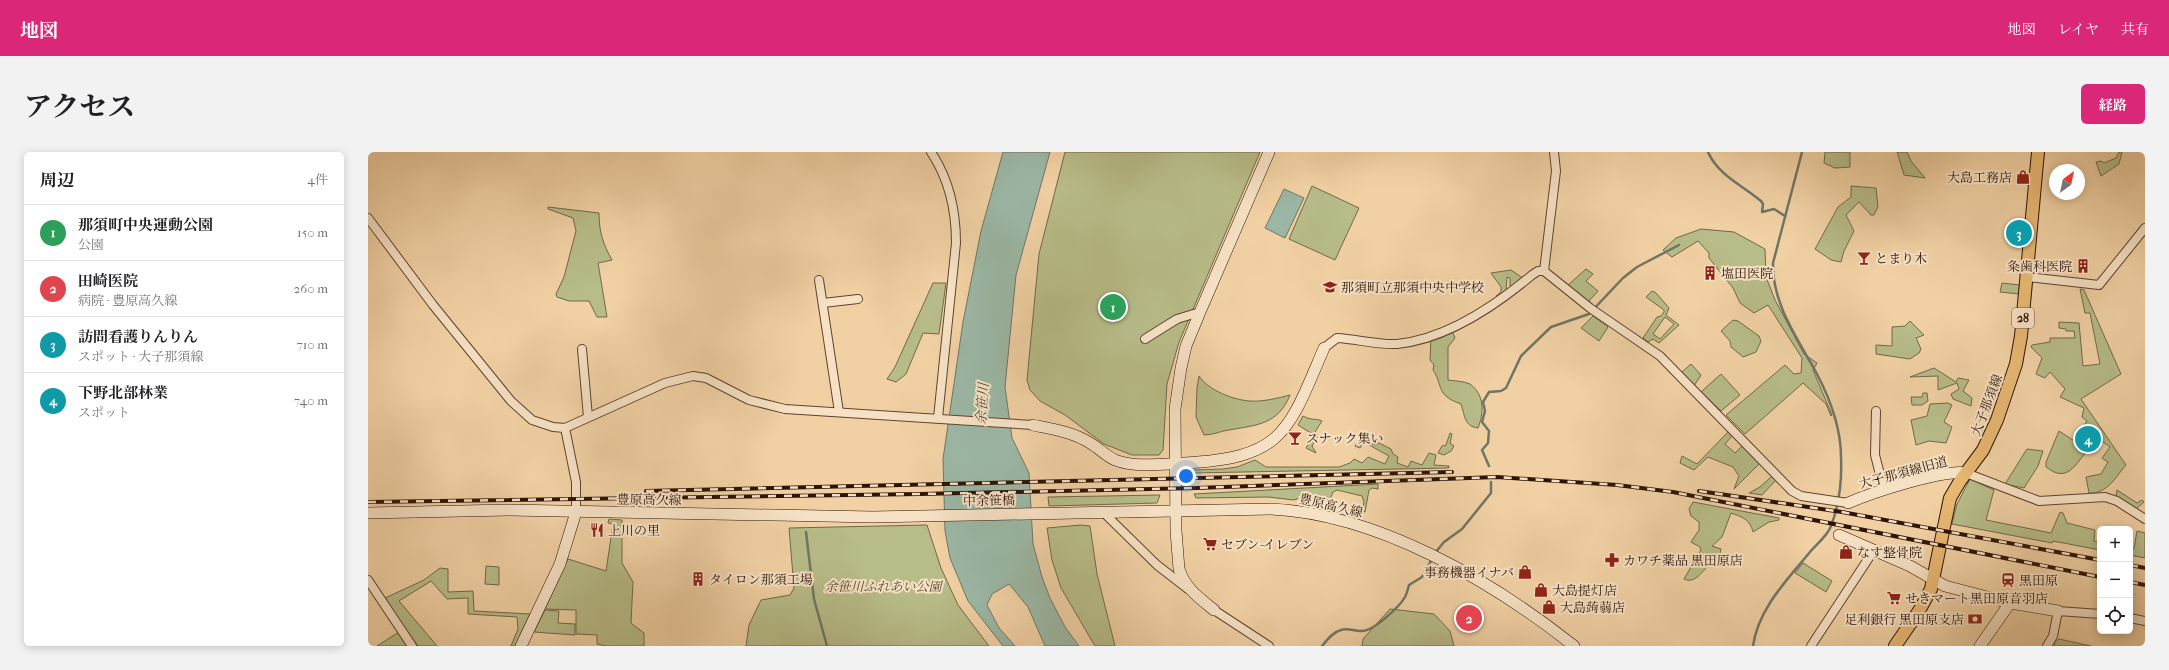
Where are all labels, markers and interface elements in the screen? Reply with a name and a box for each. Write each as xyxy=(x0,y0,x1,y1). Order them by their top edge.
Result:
text: 地図 xyxy=(20,20,58,42)
text: 地図 xyxy=(2008,21,2036,38)
text: レイヤ xyxy=(2058,21,2099,38)
text: 共有 xyxy=(2121,21,2149,38)
button: 経路 xyxy=(2081,84,2145,124)
text: アクセス xyxy=(24,90,135,123)
north arrow xyxy=(2049,164,2085,200)
shop icon: 大島工務店 xyxy=(2015,169,2031,185)
text: 周辺 xyxy=(40,170,74,190)
place label: 大島工務店 xyxy=(1947,170,2012,185)
text: 4件 xyxy=(307,172,328,187)
text: 那須町中央運動公園 xyxy=(78,216,213,234)
pin: 3 xyxy=(2006,218,2032,248)
text: 1 xyxy=(51,225,55,240)
text: 150 m xyxy=(297,225,328,240)
text: 公園 xyxy=(78,237,104,252)
bar icon: とまり木 xyxy=(1856,250,1872,266)
place label: とまり木 xyxy=(1875,251,1927,266)
building icon: 粂歯科医院 xyxy=(2075,258,2091,274)
place label: 粂歯科医院 xyxy=(2007,259,2072,274)
building icon: 塩田医院 xyxy=(1702,265,1718,281)
place label: 塩田医院 xyxy=(1721,266,1773,281)
text: 田崎医院 xyxy=(78,272,138,290)
school or university icon: 那須町立那須中央中学校 xyxy=(1322,279,1338,295)
place label: 那須町立那須中央中学校 xyxy=(1341,280,1484,295)
text: 2 xyxy=(50,281,56,296)
text: 260 m xyxy=(294,281,328,296)
pin: 1 xyxy=(1100,292,1126,322)
text: 病院 · 豊原高久線 xyxy=(78,293,177,308)
road number: 28 xyxy=(2012,308,2034,328)
text: 訪問看護りんりん xyxy=(78,328,198,346)
text: 3 xyxy=(50,337,56,352)
text: 710 m xyxy=(296,337,328,352)
text: スポット · 大子那須線 xyxy=(78,349,203,364)
street label: 大子那須線 xyxy=(1968,372,2005,438)
water label: 余笹川 xyxy=(973,380,993,426)
text: 下野北部林業 xyxy=(78,384,168,402)
text: 4 xyxy=(49,393,57,408)
text: 740 m xyxy=(294,393,328,408)
text: スポット xyxy=(78,405,130,420)
pin: 4 xyxy=(2075,424,2101,454)
bar icon: スナック集い xyxy=(1287,430,1303,446)
place label: スナック集い xyxy=(1306,431,1383,446)
street label: 大子那須線旧道 xyxy=(1857,453,1949,492)
your location xyxy=(1176,466,1196,486)
street label: 豊原高久線 xyxy=(616,491,682,508)
street label: 豊原高久線 xyxy=(1298,491,1364,520)
street label: 中余笹橋 xyxy=(963,493,1015,508)
restaurant icon: 上川の里 xyxy=(589,522,605,538)
place label: 上川の里 xyxy=(608,523,660,538)
map controls xyxy=(2097,526,2133,634)
button: + xyxy=(2097,526,2133,562)
supermarket icon: セブン-イレブン xyxy=(1202,536,1218,552)
place label: セブン-イレブン xyxy=(1221,537,1314,552)
shop icon: なす整骨院 xyxy=(1838,544,1854,560)
place label: なす整骨院 xyxy=(1857,545,1922,560)
pharmacy icon: カワチ薬品 黒田原店 xyxy=(1604,552,1620,568)
place label: カワチ薬品 黒田原店 xyxy=(1623,553,1743,568)
button: − xyxy=(2097,562,2133,598)
shop icon: 事務機器イナバ xyxy=(1517,564,1533,580)
place label: 事務機器イナバ xyxy=(1424,565,1514,580)
building icon: タイロン那須工場 xyxy=(690,571,706,587)
place label: タイロン那須工場 xyxy=(709,572,813,587)
station icon: 黒田原 xyxy=(2000,572,2016,588)
place label: 黒田原 xyxy=(2019,573,2058,588)
park label: 余笹川ふれあい公園 xyxy=(824,579,943,594)
shop icon: 大島提灯店 xyxy=(1533,582,1549,598)
place label: 大島提灯店 xyxy=(1552,583,1617,598)
supermarket icon: せきマート黒田原音羽店 xyxy=(1886,590,1902,606)
place label: せきマート黒田原音羽店 xyxy=(1905,591,2048,606)
button: locate xyxy=(2097,598,2133,634)
shop icon: 大島蒟蒻店 xyxy=(1541,599,1557,615)
place label: 大島蒟蒻店 xyxy=(1560,600,1625,615)
pin: 2 xyxy=(1456,603,1482,633)
bank icon: 足利銀行 黒田原支店 xyxy=(1967,611,1983,627)
place label: 足利銀行 黒田原支店 xyxy=(1844,612,1964,627)

